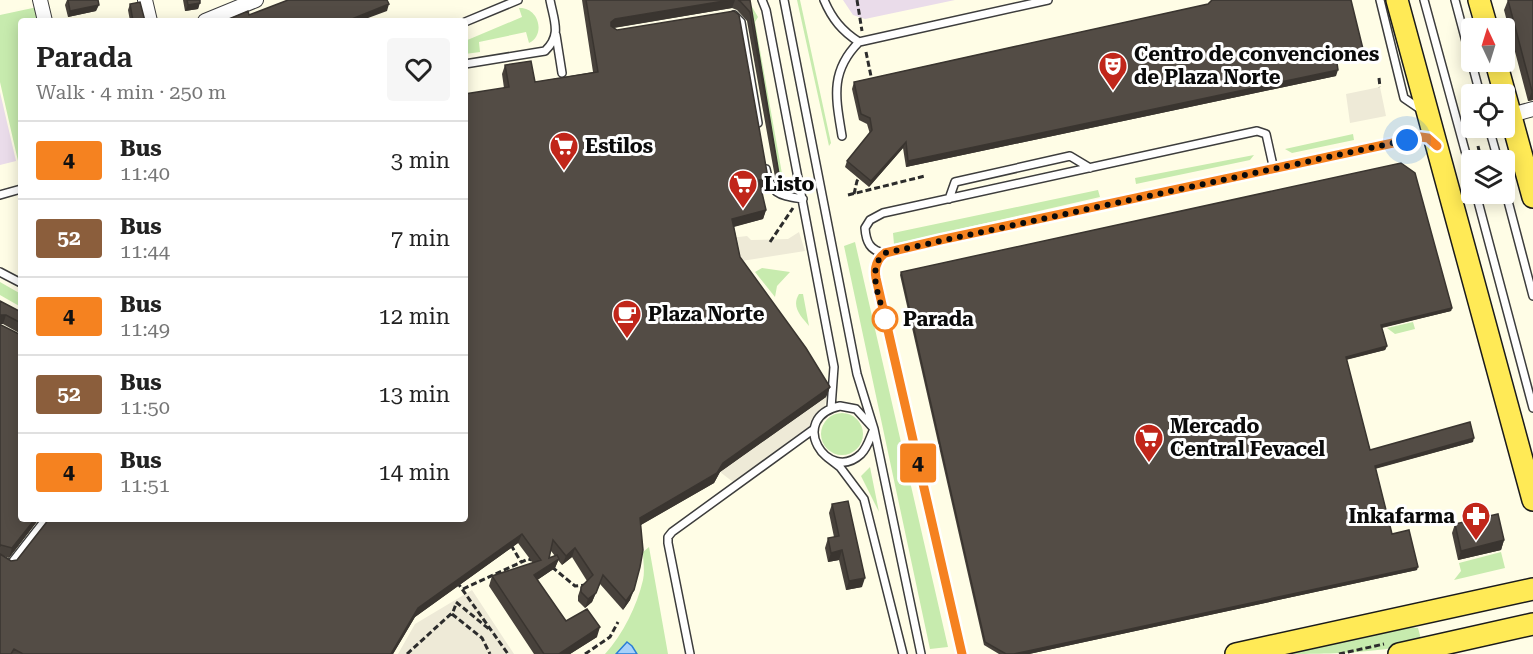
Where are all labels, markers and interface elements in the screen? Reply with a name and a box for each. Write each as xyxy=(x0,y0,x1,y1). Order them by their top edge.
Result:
north arrow xyxy=(1461,18,1515,72)
map controls xyxy=(1461,18,1515,204)
button: heart xyxy=(387,38,450,101)
text: Parada xyxy=(36,41,133,74)
place label: Centro de convenciones de Plaza Norte xyxy=(1134,42,1379,89)
theatre icon: Centro de convenciones de Plaza Norte xyxy=(1097,50,1129,92)
text: Walk · 4 min · 250 m xyxy=(36,80,226,104)
button: locate xyxy=(1461,84,1515,138)
your location xyxy=(1392,125,1422,155)
supermarket icon: Estilos xyxy=(548,130,580,172)
place label: Estilos xyxy=(585,134,653,158)
text: Bus xyxy=(120,136,162,161)
text: 4 xyxy=(63,148,75,172)
text: 3 min xyxy=(391,148,450,173)
button: layers xyxy=(1461,150,1515,204)
text: 11:40 xyxy=(120,161,170,185)
supermarket icon: Listo xyxy=(727,168,759,210)
place label: Listo xyxy=(764,172,815,196)
text: Bus xyxy=(120,214,162,239)
text: 52 xyxy=(57,226,81,250)
text: 7 min xyxy=(391,226,450,251)
text: 11:44 xyxy=(120,239,170,263)
text: Bus xyxy=(120,292,162,317)
cafe icon: Plaza Norte xyxy=(611,298,643,340)
place label: Plaza Norte xyxy=(648,302,765,326)
text: 4 xyxy=(63,304,75,328)
text: 12 min xyxy=(379,304,450,329)
marker: Parada xyxy=(872,306,898,332)
place label: Parada xyxy=(903,307,974,331)
text: 11:49 xyxy=(120,317,170,341)
text: Bus xyxy=(120,370,162,395)
text: 52 xyxy=(57,382,81,406)
text: 13 min xyxy=(379,382,450,407)
text: 11:50 xyxy=(120,395,170,419)
place label: Mercado Central Fevacel xyxy=(1170,414,1326,461)
supermarket icon: Mercado Central Fevacel xyxy=(1133,422,1165,464)
line badge: 4 xyxy=(898,444,938,482)
text: Bus xyxy=(120,448,162,473)
text: 4 xyxy=(912,451,924,475)
text: 4 xyxy=(63,460,75,484)
text: 14 min xyxy=(379,460,450,485)
text: 11:51 xyxy=(120,473,170,497)
pharmacy icon: Inkafarma xyxy=(1460,500,1492,542)
place label: Inkafarma xyxy=(1349,504,1455,528)

